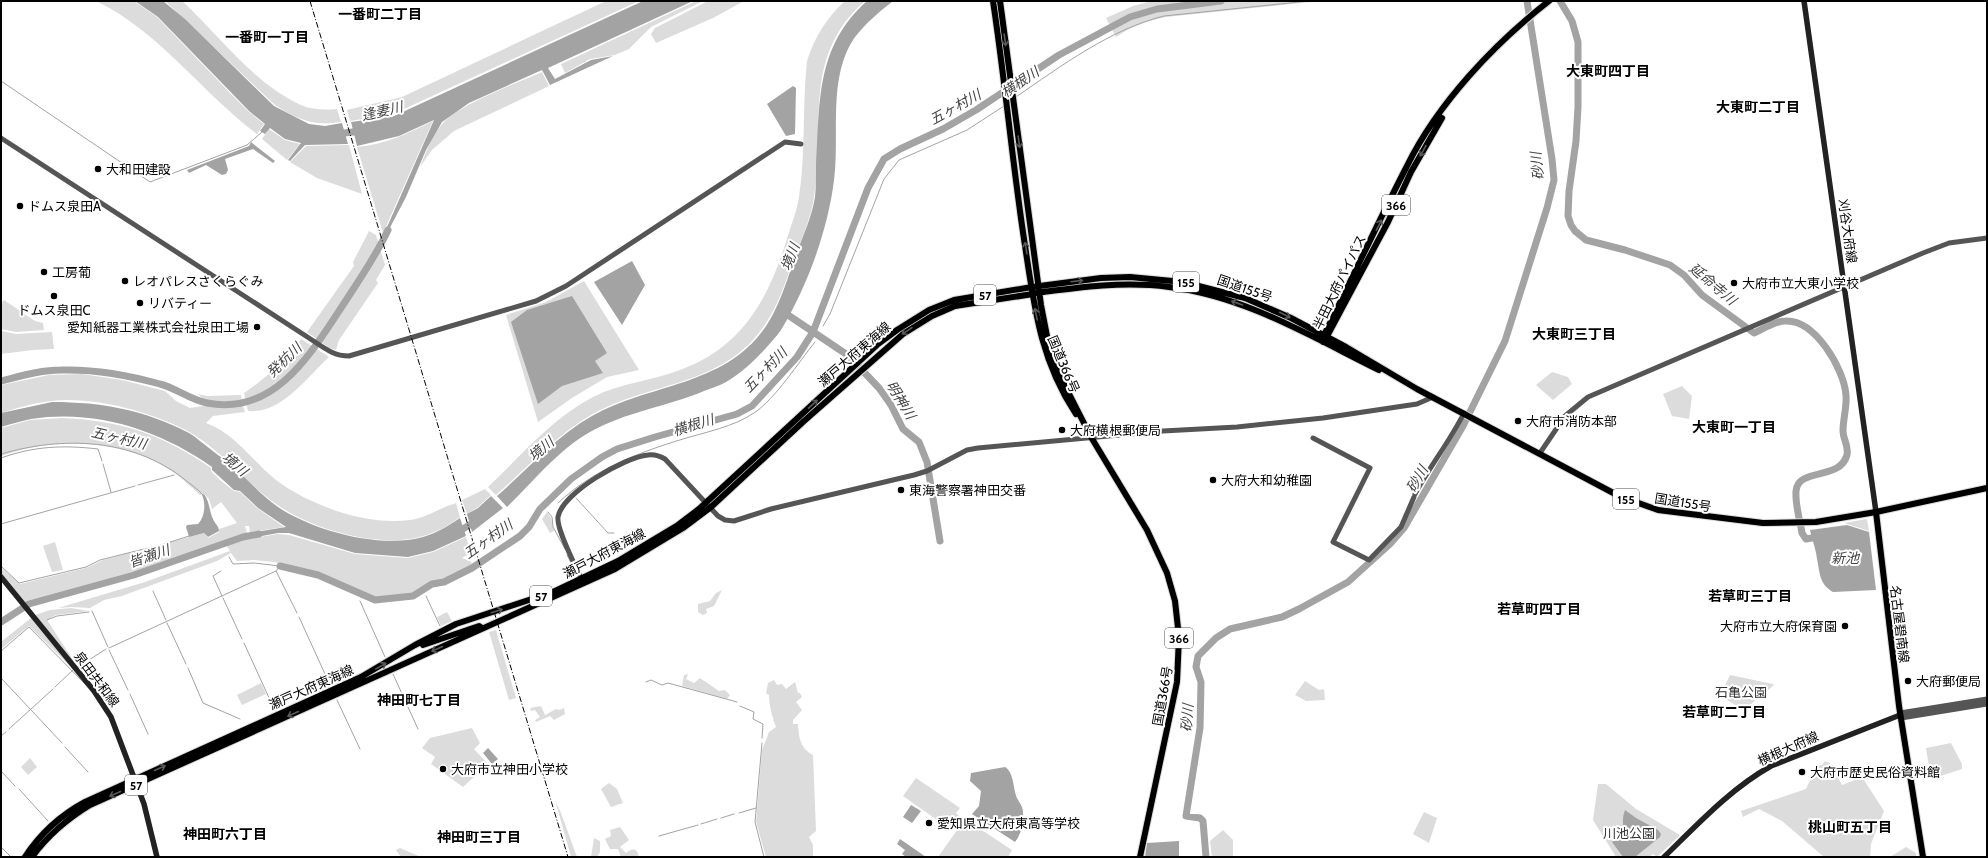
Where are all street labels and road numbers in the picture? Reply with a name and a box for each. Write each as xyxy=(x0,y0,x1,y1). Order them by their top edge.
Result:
road number: 366 xyxy=(1382,195,1410,215)
street label: 刈谷大府線 xyxy=(1836,198,1860,264)
street label: 半田大府パイパス xyxy=(1309,232,1369,332)
street label: 国道155号 xyxy=(1215,271,1275,305)
road number: 155 xyxy=(1173,272,1199,292)
road number: 57 xyxy=(974,285,996,305)
street label: 瀬戸大府東海線 xyxy=(814,318,894,390)
street label: 国道366号 xyxy=(1045,333,1083,395)
road number: 155 xyxy=(1613,489,1639,509)
street label: 国道155号 xyxy=(1653,490,1713,514)
street label: 瀬戸大府東海線 xyxy=(560,525,648,581)
street label: 名古屋碧南線 xyxy=(1887,584,1913,664)
road number: 57 xyxy=(530,586,552,606)
road number: 366 xyxy=(1165,628,1193,648)
street label: 泉田共和線 xyxy=(71,648,123,710)
street label: 瀬戸大府東海線 xyxy=(266,661,356,713)
street label: 国道366号 xyxy=(1149,665,1175,727)
street label: 横根大府線 xyxy=(1755,727,1821,769)
road number: 57 xyxy=(125,775,147,795)

